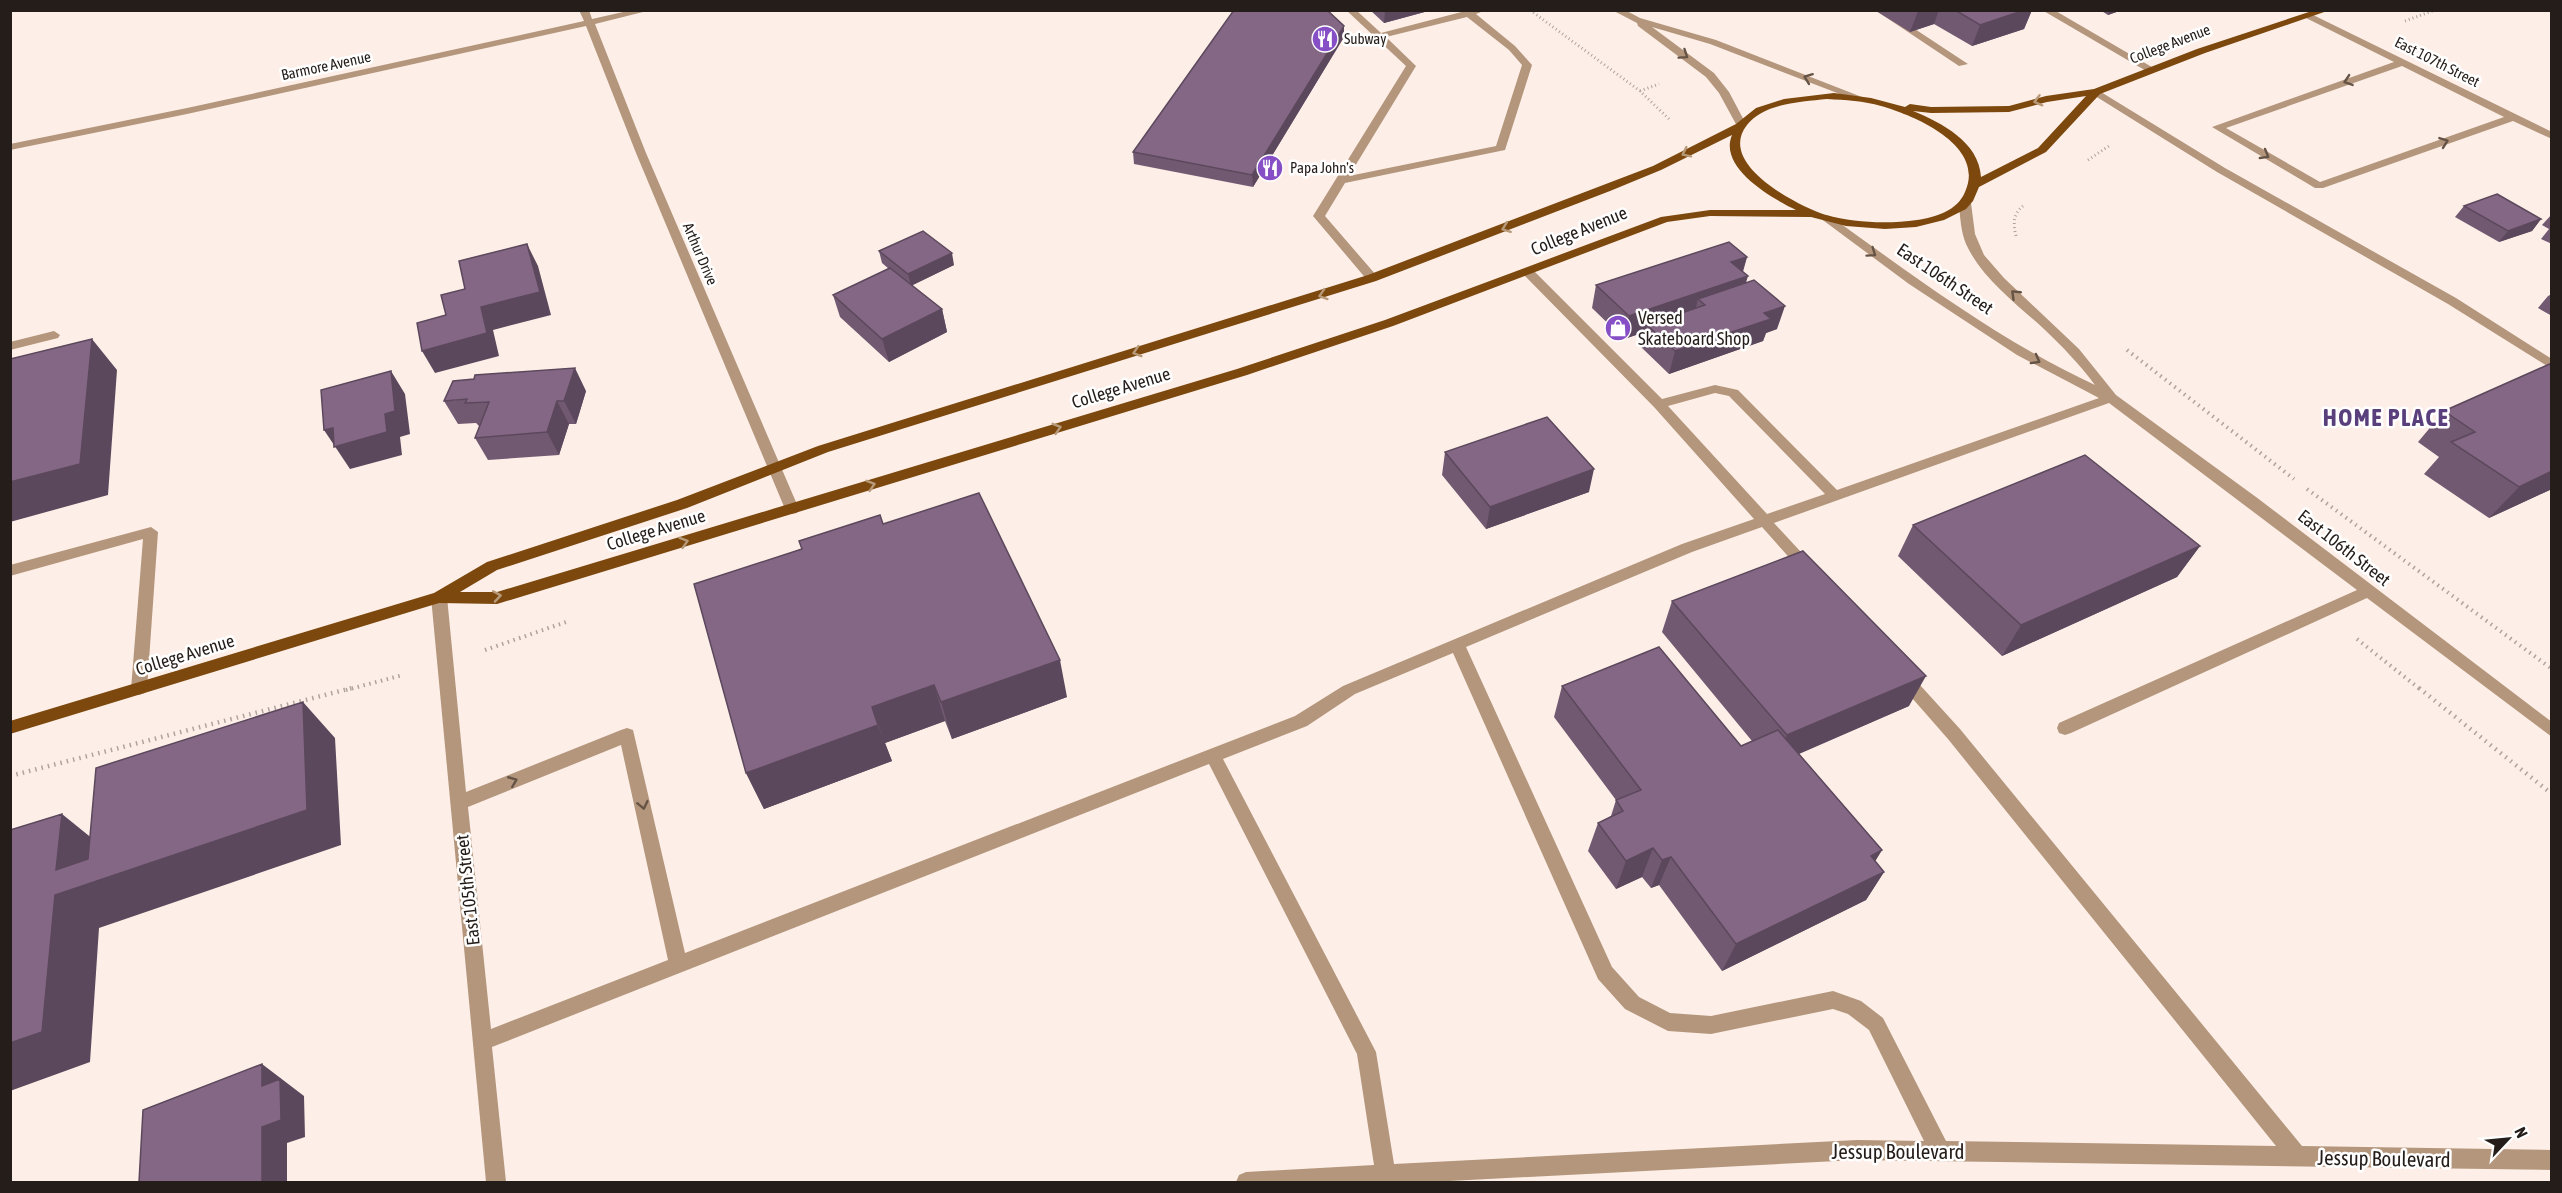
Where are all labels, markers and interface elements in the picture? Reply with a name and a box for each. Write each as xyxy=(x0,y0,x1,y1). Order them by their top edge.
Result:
street label: College Avenue xyxy=(2127,20,2213,67)
restaurant icon: Subway xyxy=(1310,24,1340,54)
place label: Subway xyxy=(1344,30,1386,47)
street label: East 107th Street xyxy=(2392,33,2482,90)
street label: Barmore Avenue xyxy=(280,48,372,83)
one-way arrow xyxy=(1677,48,1688,59)
one-way arrow xyxy=(1803,73,1814,85)
one-way arrow xyxy=(2343,74,2354,87)
one-way arrow xyxy=(2033,94,2044,106)
one-way arrow xyxy=(2438,136,2449,149)
one-way arrow xyxy=(1682,146,1693,158)
one-way arrow xyxy=(2259,148,2269,159)
restaurant icon: Papa John's xyxy=(1255,153,1285,183)
place label: Papa John's xyxy=(1290,159,1354,176)
street label: College Avenue xyxy=(1528,202,1630,259)
street label: Arthur Drive xyxy=(680,220,721,288)
one-way arrow xyxy=(1501,221,1512,233)
street label: East 106th Street xyxy=(1893,239,1997,318)
one-way arrow xyxy=(1866,246,1877,257)
one-way arrow xyxy=(1318,287,1329,300)
one-way arrow xyxy=(2011,290,2022,301)
place label: Versed Skateboard Shop xyxy=(1638,307,1750,349)
shop icon: Versed Skateboard Shop xyxy=(1603,313,1633,343)
one-way arrow xyxy=(1132,345,1143,357)
one-way arrow xyxy=(2029,353,2040,364)
street label: College Avenue xyxy=(1069,363,1173,412)
district label: HOME PLACE xyxy=(2323,404,2449,431)
one-way arrow xyxy=(1051,423,1062,435)
one-way arrow xyxy=(865,480,876,492)
street label: College Avenue xyxy=(604,505,708,554)
street label: East 106th Street xyxy=(2294,505,2395,590)
one-way arrow xyxy=(678,537,689,549)
one-way arrow xyxy=(492,591,502,603)
street label: College Avenue xyxy=(133,630,237,679)
one-way arrow xyxy=(507,776,518,788)
one-way arrow xyxy=(635,800,648,810)
street label: East 105th Street xyxy=(451,834,484,946)
north arrow xyxy=(2478,1109,2538,1169)
text: N xyxy=(2511,1124,2532,1141)
street label: Jessup Boulevard xyxy=(1831,1139,1965,1163)
street label: Jessup Boulevard xyxy=(2317,1145,2451,1171)

